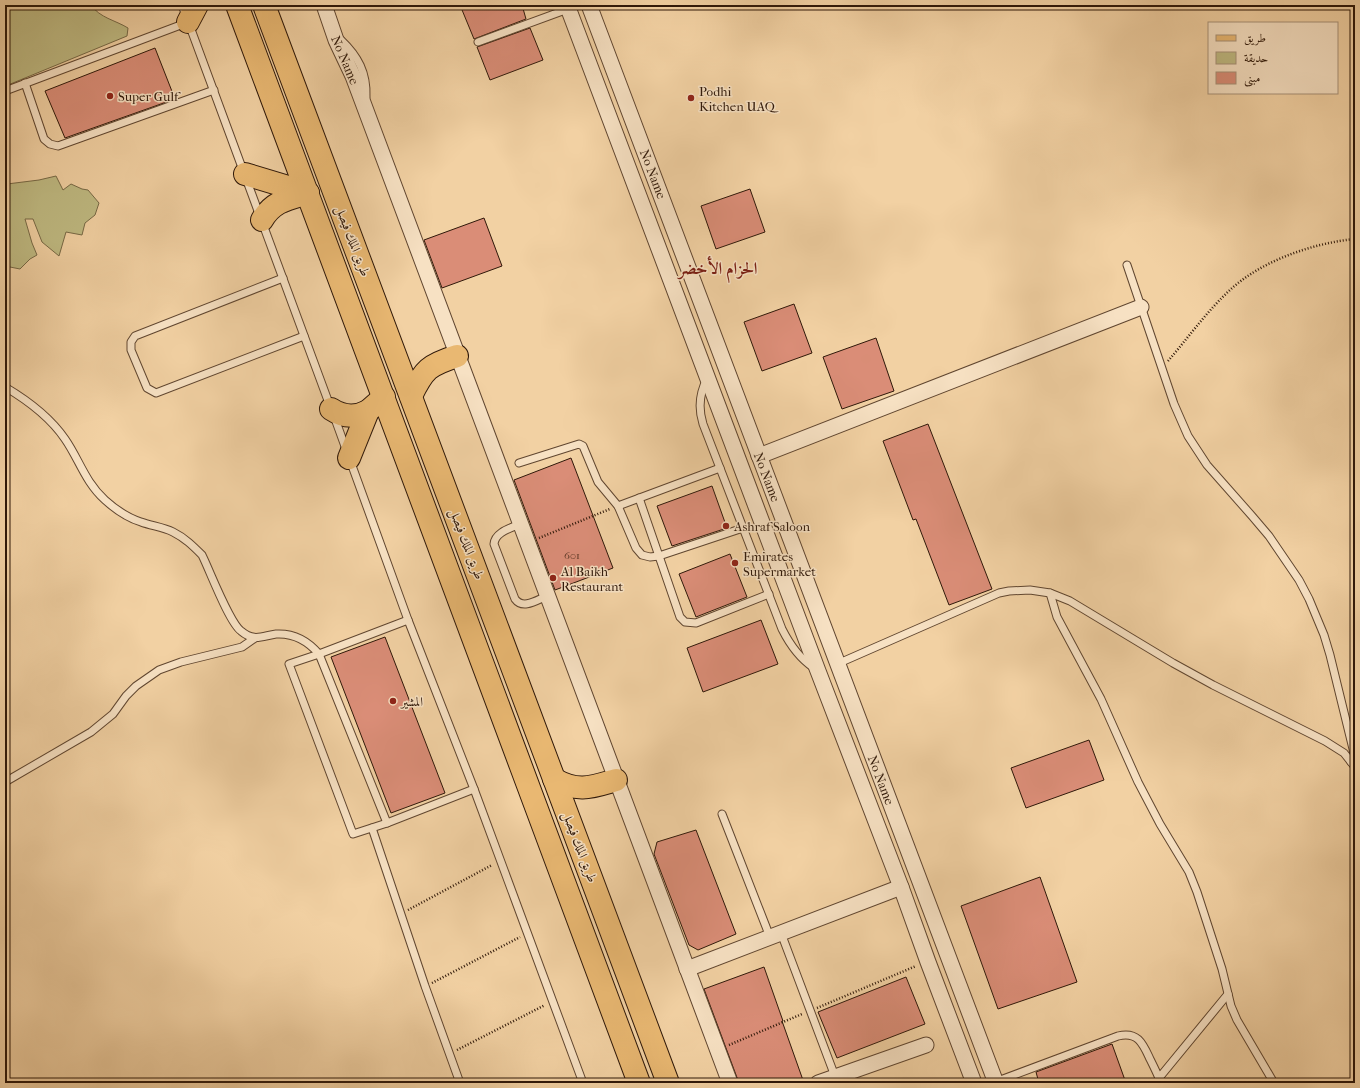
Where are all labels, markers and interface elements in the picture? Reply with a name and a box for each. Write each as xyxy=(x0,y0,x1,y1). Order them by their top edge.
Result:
legend xyxy=(1208,22,1338,94)
text: طريق xyxy=(1244,31,1266,46)
street label: No Name xyxy=(328,33,362,87)
text: حديقة xyxy=(1244,51,1268,66)
text: مبنى xyxy=(1244,71,1260,87)
place label: Podhi Kitchen UAQ xyxy=(699,84,779,114)
place label: Super Gulf xyxy=(118,89,181,104)
marker: Super Gulf xyxy=(105,91,115,101)
marker: Podhi Kitchen UAQ xyxy=(686,93,696,103)
street label: No Name xyxy=(637,147,669,201)
street label: طريق الملك فيصل xyxy=(331,203,373,279)
district label: الحزام الأخضر xyxy=(676,255,758,283)
street label: No Name xyxy=(751,450,783,504)
street label: طريق الملك فيصل xyxy=(445,506,487,582)
place label: Ashraf Saloon xyxy=(733,519,810,534)
marker: Ashraf Saloon xyxy=(721,521,731,531)
house number: 601 xyxy=(564,549,580,562)
place label: Emirates Supermarket xyxy=(743,549,816,579)
marker: Emirates Supermarket xyxy=(730,558,740,568)
place label: Al Baikh Restaurant xyxy=(560,564,623,594)
marker: Al Baikh Restaurant xyxy=(548,573,558,583)
place label: المشير xyxy=(399,694,423,709)
marker: المشير xyxy=(388,696,398,706)
street label: No Name xyxy=(865,753,897,807)
street label: طريق الملك فيصل xyxy=(558,809,600,885)

